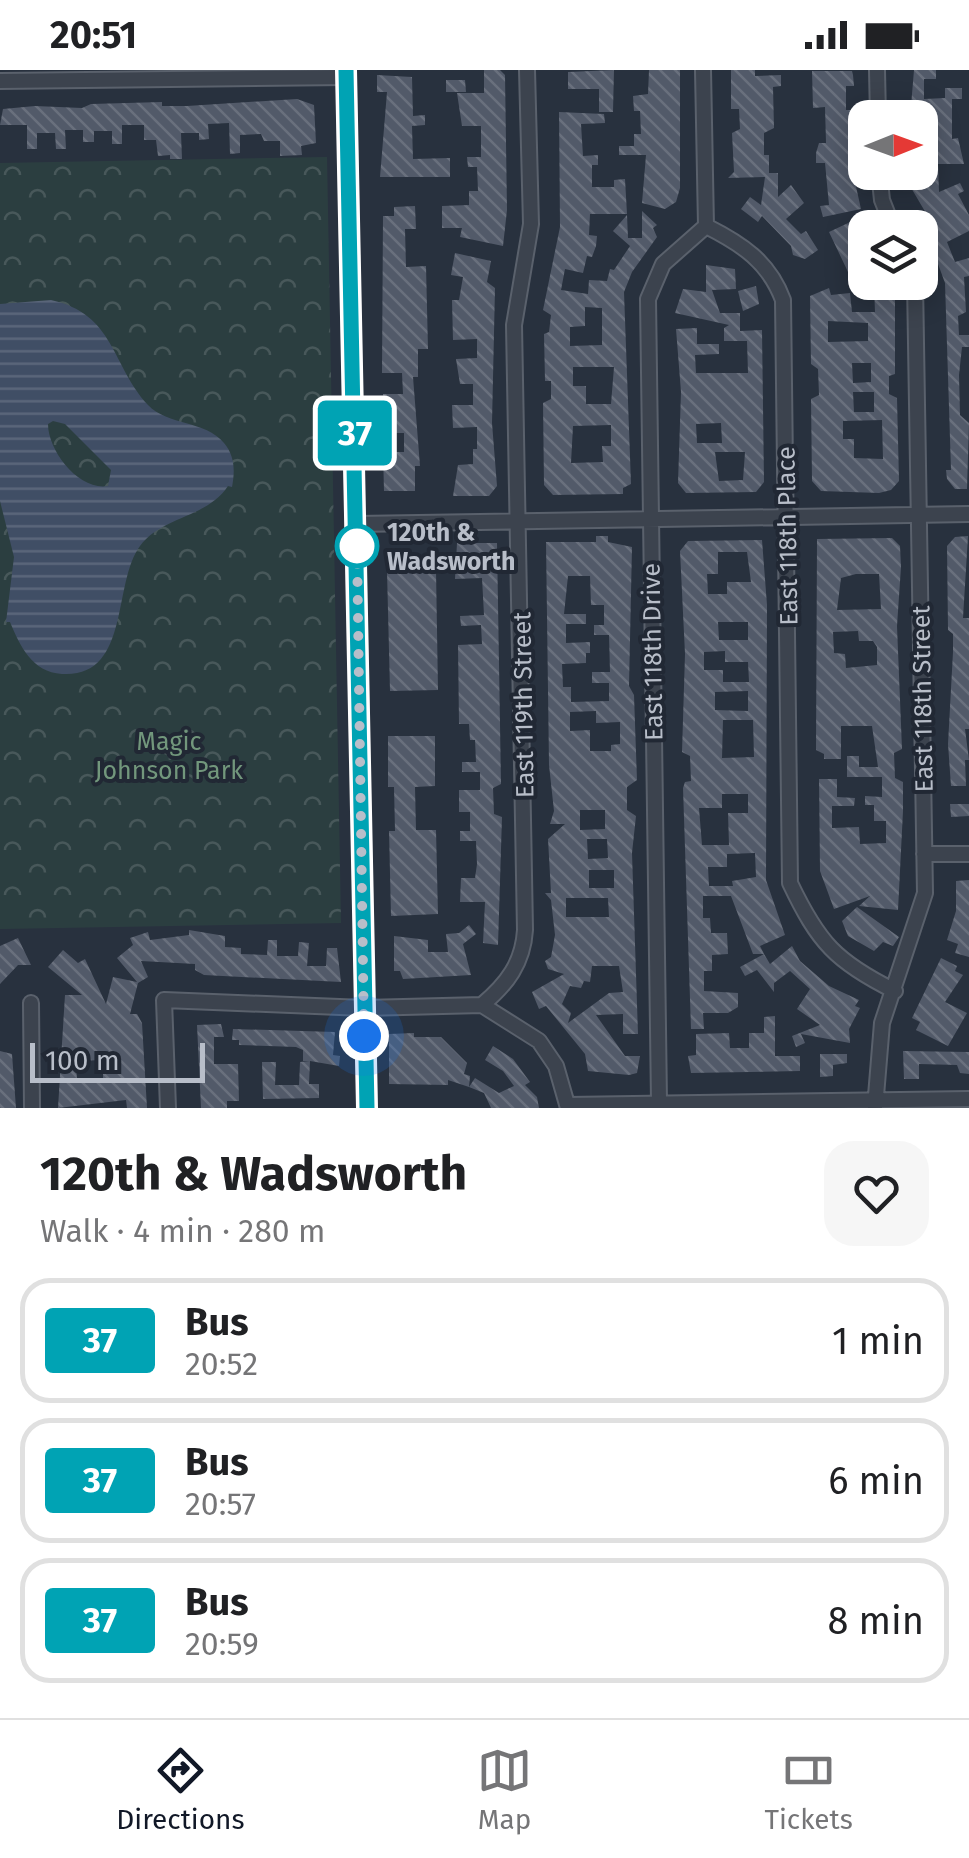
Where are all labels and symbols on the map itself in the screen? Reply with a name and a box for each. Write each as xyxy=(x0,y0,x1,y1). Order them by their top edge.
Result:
north arrow xyxy=(848,100,938,190)
line badge: 37 xyxy=(310,400,400,466)
street label: East 118th Place xyxy=(771,446,805,626)
place label: 120th & Wadsworth xyxy=(387,518,515,577)
marker: 120th & Wadsworth xyxy=(336,525,378,567)
street label: East 118th Drive xyxy=(636,563,670,741)
street label: East 118th Street xyxy=(906,604,940,793)
street label: East 119th Street xyxy=(507,611,541,798)
park label: Magic Johnson Park xyxy=(95,727,243,786)
your location xyxy=(339,1011,389,1061)
scale bar xyxy=(30,1038,205,1083)

